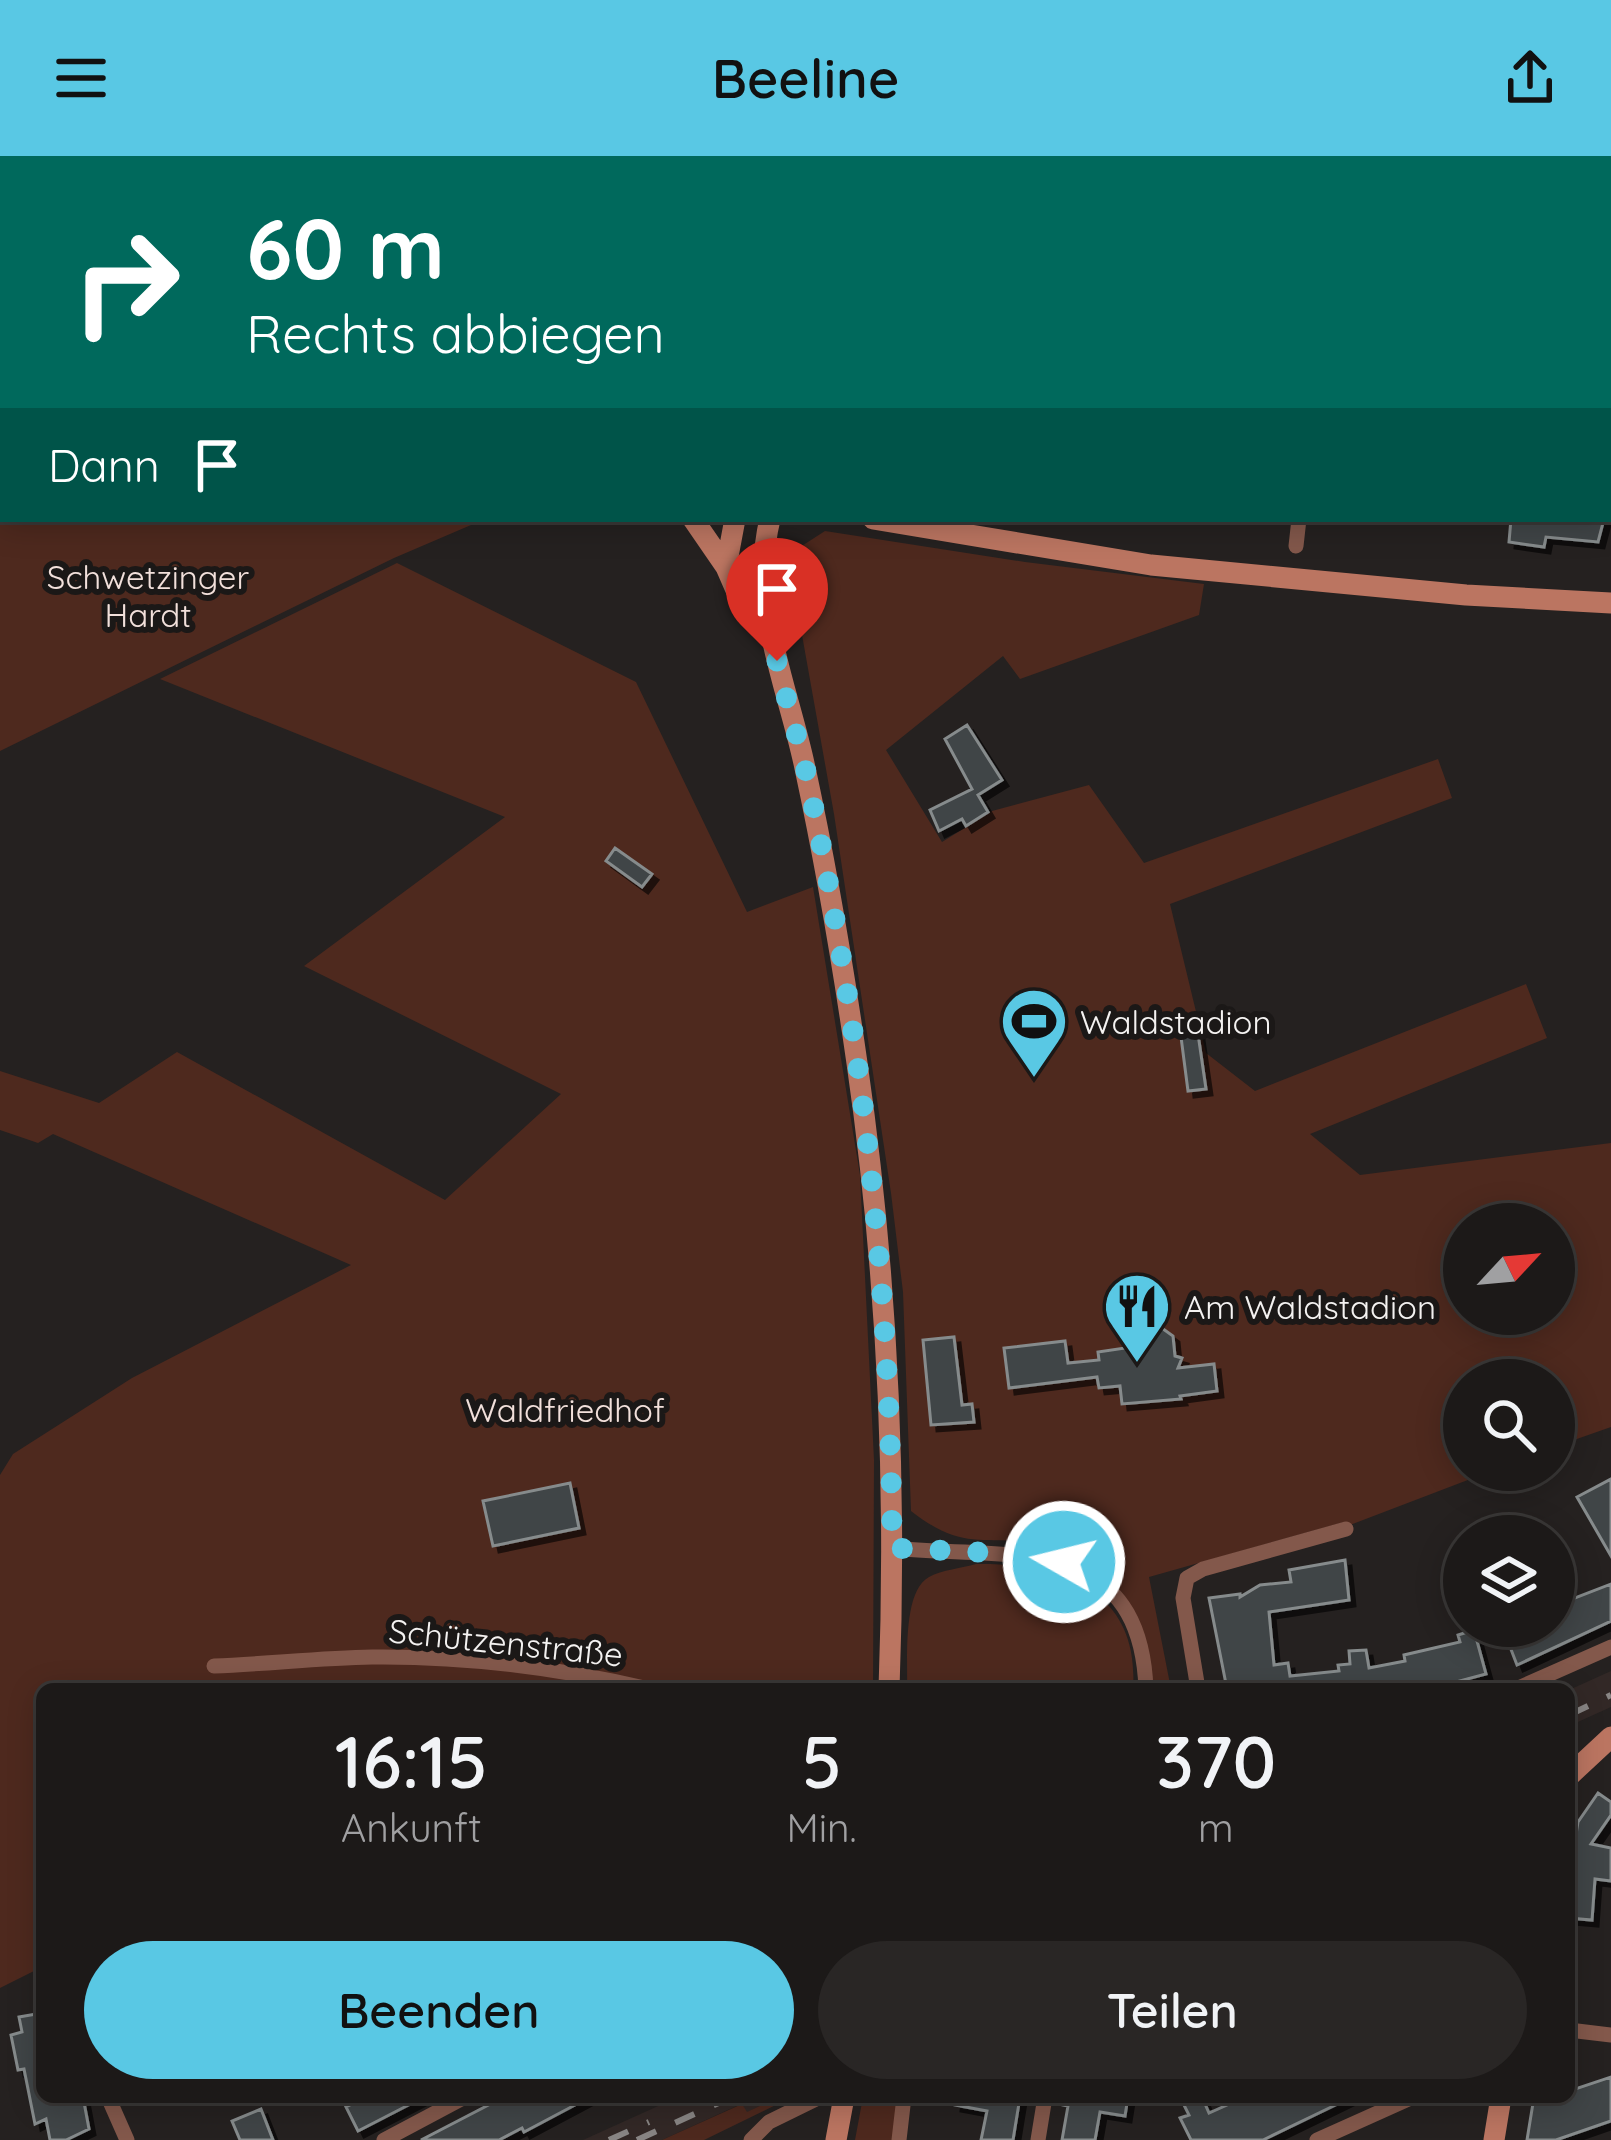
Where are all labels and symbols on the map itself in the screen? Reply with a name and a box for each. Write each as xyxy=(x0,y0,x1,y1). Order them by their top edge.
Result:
pin xyxy=(726,538,828,661)
park label: Schwetzinger Hardt xyxy=(47,556,249,635)
sports icon: Waldstadion xyxy=(999,986,1069,1080)
place label: Waldstadion xyxy=(1080,1001,1272,1042)
north arrow xyxy=(1443,1203,1575,1335)
restaurant icon: Am Waldstadion xyxy=(1102,1271,1172,1365)
place label: Am Waldstadion xyxy=(1184,1286,1436,1327)
park label: Waldfriedhof xyxy=(465,1389,665,1430)
position arrow xyxy=(1001,1499,1127,1625)
street label: Schützenstraße xyxy=(387,1609,625,1675)

